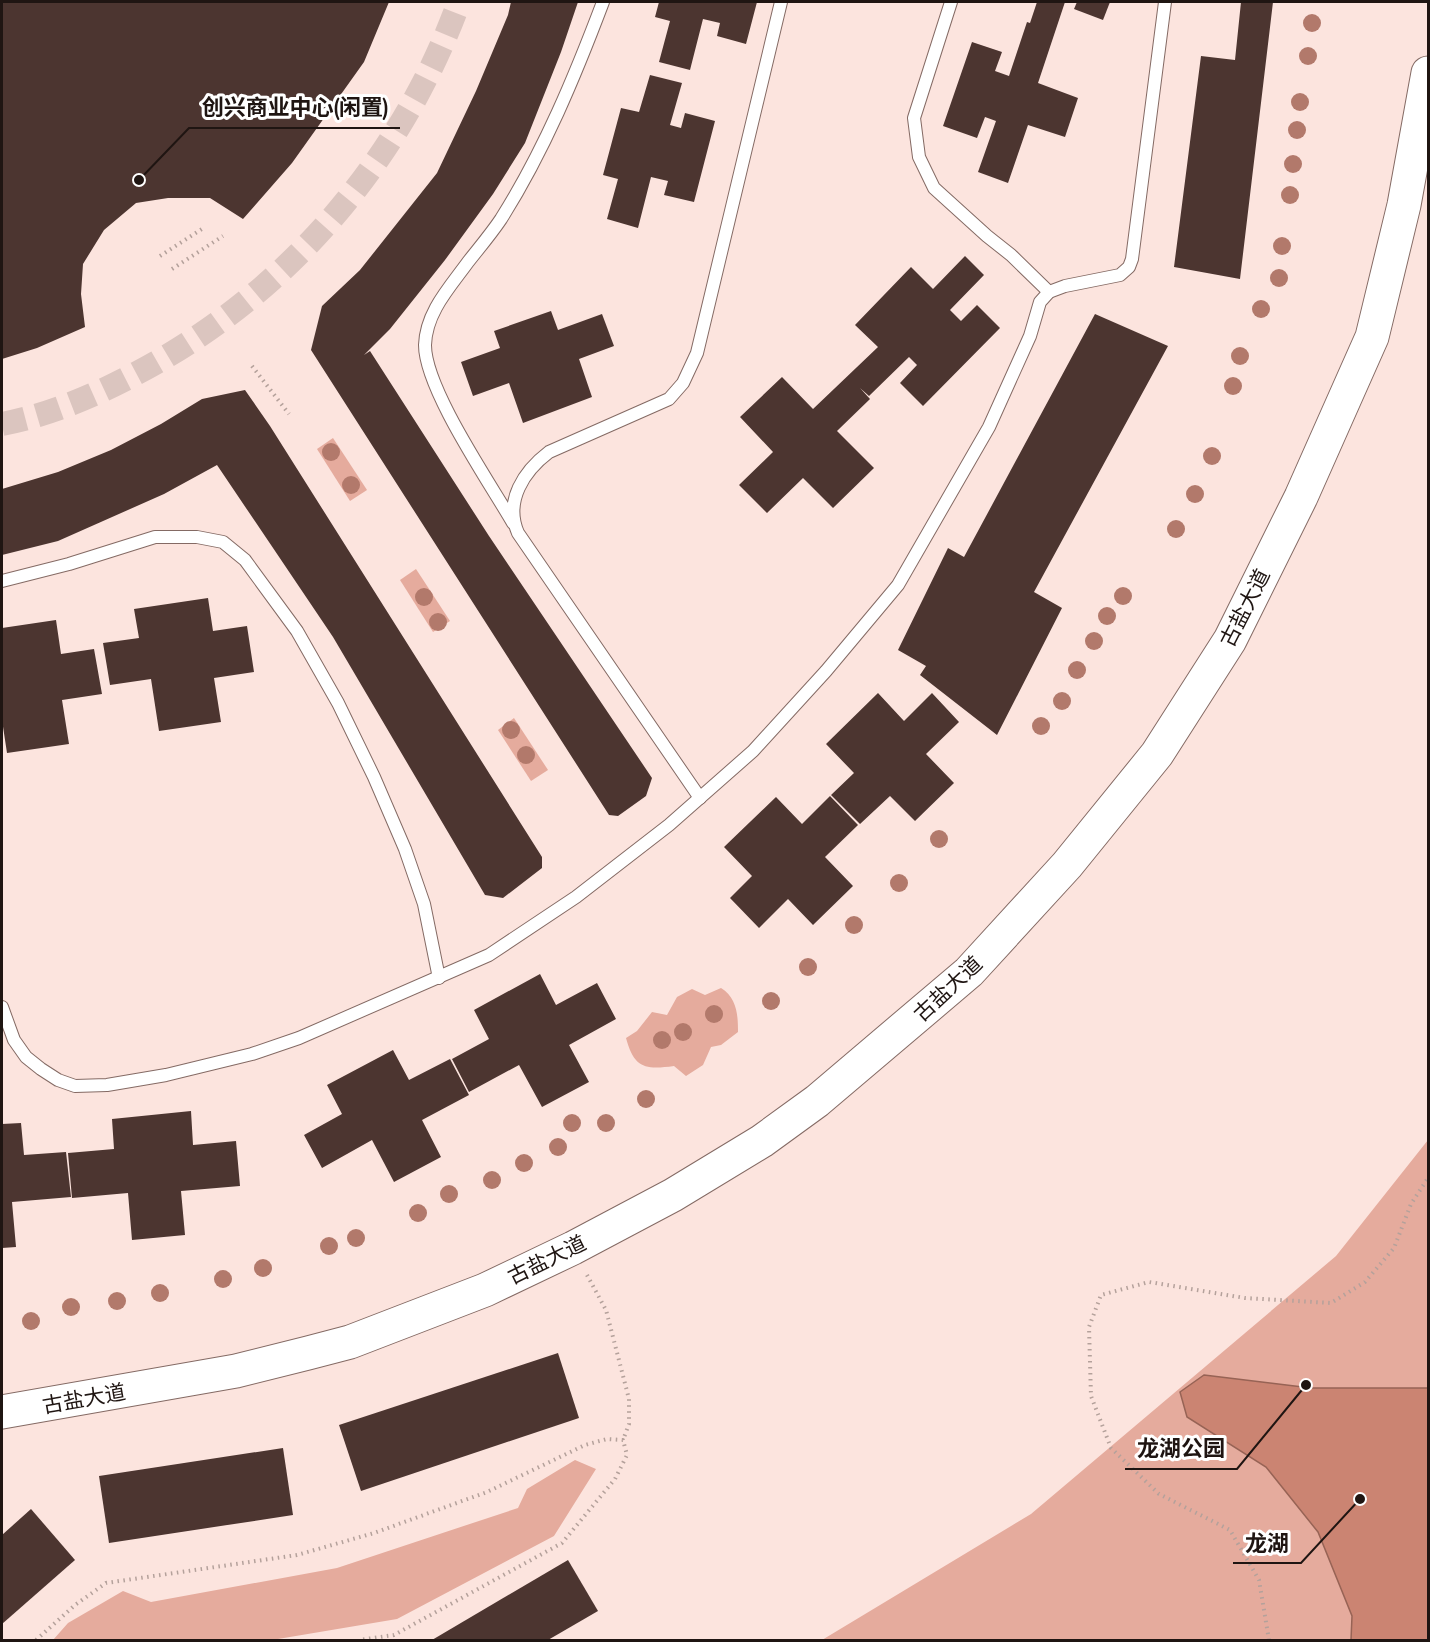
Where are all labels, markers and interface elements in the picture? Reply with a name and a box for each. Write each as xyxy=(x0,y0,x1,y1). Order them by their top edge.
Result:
callout: 创兴商业中心(闲置) xyxy=(189,88,400,128)
text: 创兴商业中心(闲置) xyxy=(202,94,388,120)
street label: 古盐大道 xyxy=(1214,565,1274,650)
street label: 古盐大道 xyxy=(908,951,986,1026)
street label: 古盐大道 xyxy=(504,1230,590,1288)
street label: 古盐大道 xyxy=(40,1379,127,1417)
callout: 龙湖公园 xyxy=(1125,1429,1237,1469)
text: 龙湖公园 xyxy=(1137,1435,1225,1461)
callout: 龙湖 xyxy=(1233,1523,1301,1563)
text: 龙湖 xyxy=(1245,1530,1289,1556)

